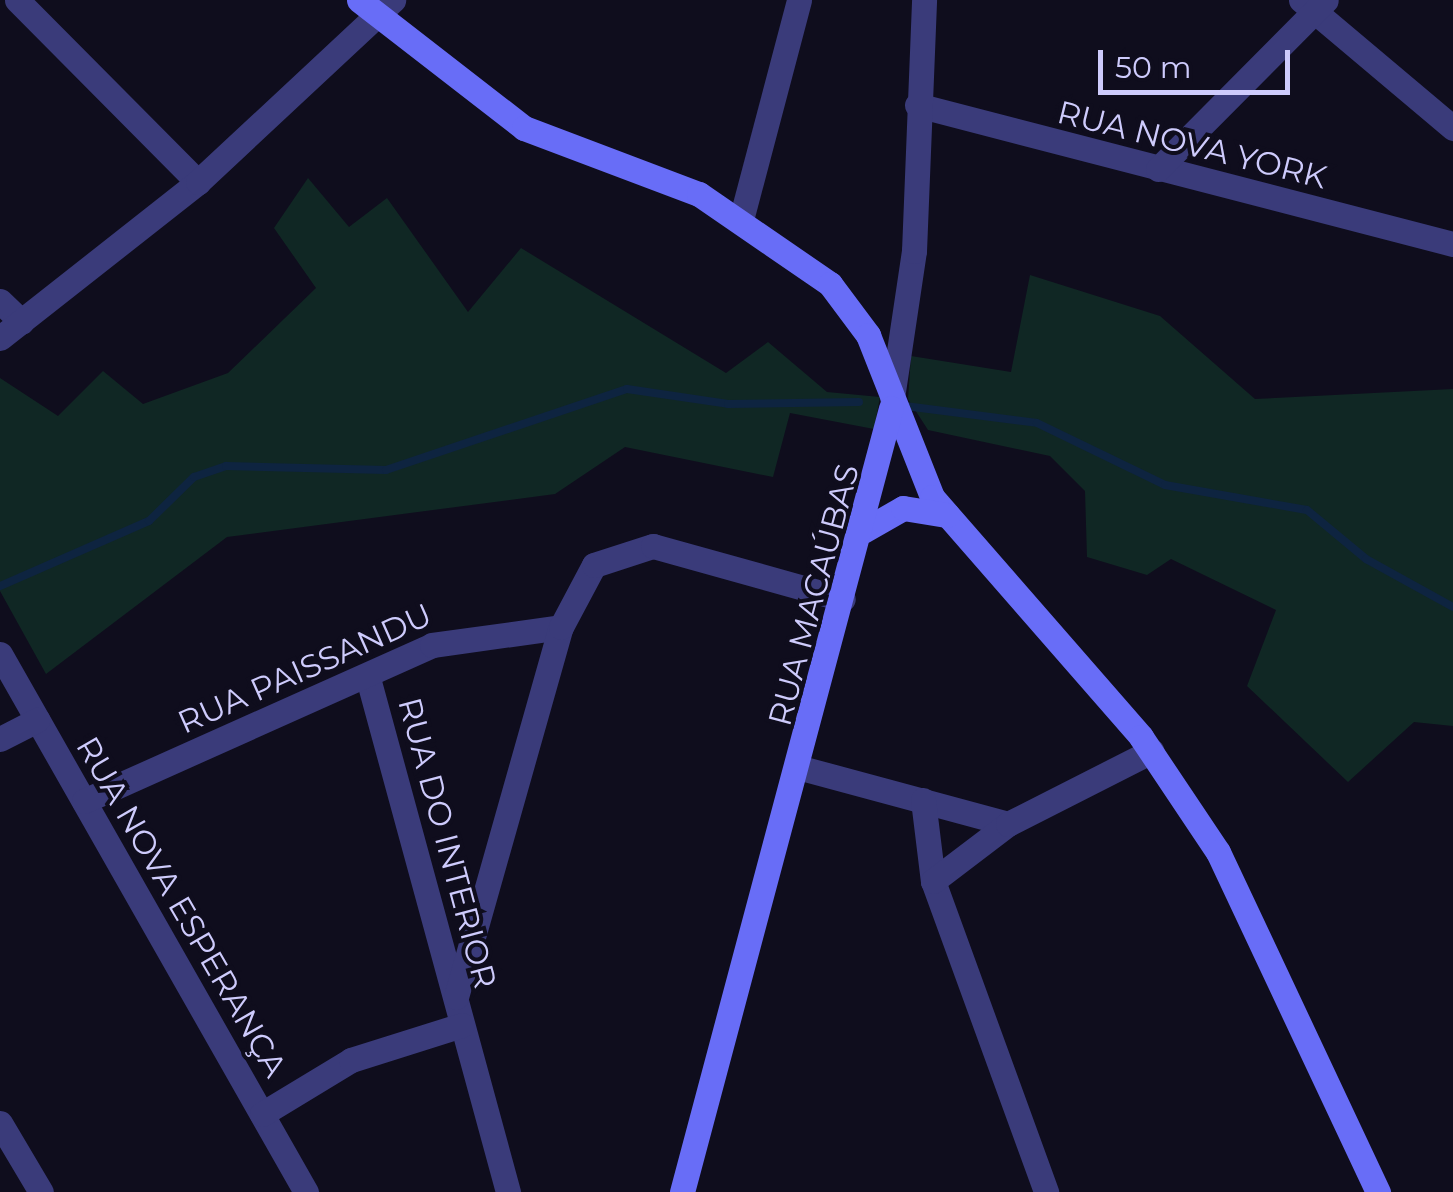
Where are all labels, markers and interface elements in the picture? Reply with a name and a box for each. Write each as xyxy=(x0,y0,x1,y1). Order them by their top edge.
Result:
scale bar xyxy=(1103,30,1296,92)
text: 50 m xyxy=(1115,49,1192,86)
street label: RUA NOVA YORK xyxy=(1053,93,1331,197)
street label: RUA MACAÚBAS xyxy=(761,460,867,730)
street label: RUA PAISSANDU xyxy=(172,596,438,742)
street label: RUA DO INTERIOR xyxy=(390,694,504,992)
street label: RUA NOVA ESPERANÇA xyxy=(68,730,294,1084)

